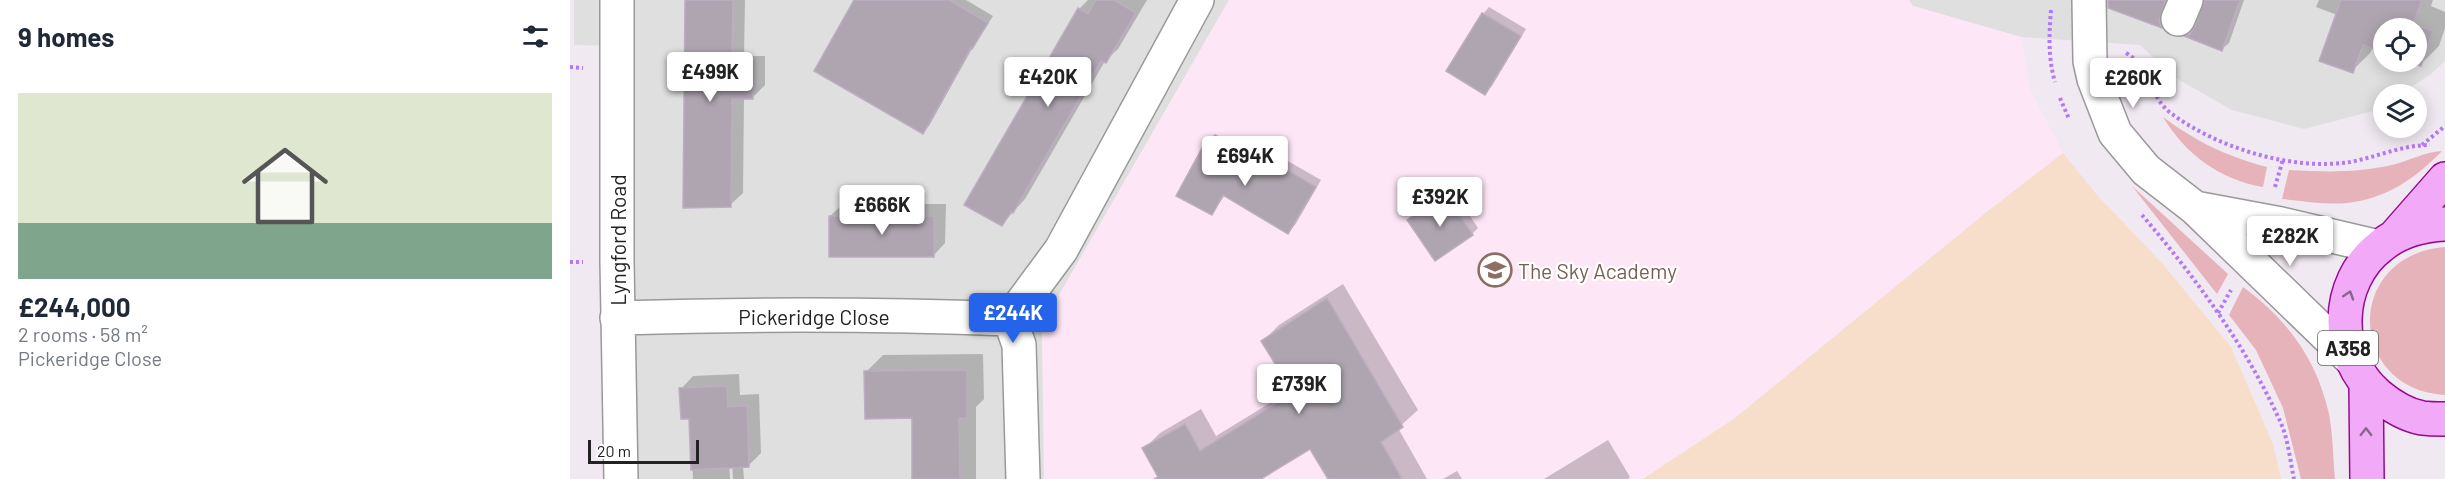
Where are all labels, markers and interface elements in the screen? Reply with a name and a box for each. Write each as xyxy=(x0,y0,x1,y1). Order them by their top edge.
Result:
map controls xyxy=(2373,18,2427,138)
button: locate xyxy=(2373,18,2427,72)
icon: filters xyxy=(519,20,552,53)
text: 9 homes xyxy=(18,21,114,52)
pin: £499K xyxy=(668,52,752,103)
pin: £420K xyxy=(1006,57,1090,108)
pin: £260K xyxy=(2091,58,2175,109)
text: £499K xyxy=(681,59,739,83)
text: £420K xyxy=(1018,64,1078,88)
text: £260K xyxy=(2104,65,2162,89)
button: layers xyxy=(2373,84,2427,138)
icon: home xyxy=(231,132,339,240)
pin: £694K xyxy=(1203,136,1287,187)
text: £694K xyxy=(1216,143,1274,167)
street label: Lyngford Road xyxy=(605,174,630,306)
pin: £392K xyxy=(1398,177,1482,228)
text: £392K xyxy=(1411,184,1469,208)
pin: £666K xyxy=(840,185,924,236)
text: £666K xyxy=(854,192,911,216)
pin: £282K xyxy=(2248,216,2332,267)
text: £282K xyxy=(2261,223,2319,247)
school or university icon: The Sky Academy xyxy=(1477,252,1513,288)
place label: The Sky Academy xyxy=(1518,258,1677,283)
one-way arrow xyxy=(2342,290,2355,301)
text: £244,000 xyxy=(18,291,131,322)
pin: £244K xyxy=(971,293,1055,344)
text: £244K xyxy=(983,300,1043,324)
street label: Pickeridge Close xyxy=(738,304,890,329)
text: 2 rooms · 58 m² xyxy=(18,322,148,346)
road number: A358 xyxy=(2318,331,2378,365)
text: Pickeridge Close xyxy=(18,346,162,370)
pin: £739K xyxy=(1257,364,1341,415)
text: £739K xyxy=(1271,371,1327,395)
one-way arrow xyxy=(2360,428,2373,437)
scale bar xyxy=(588,437,699,464)
text: 20 m xyxy=(597,441,631,460)

